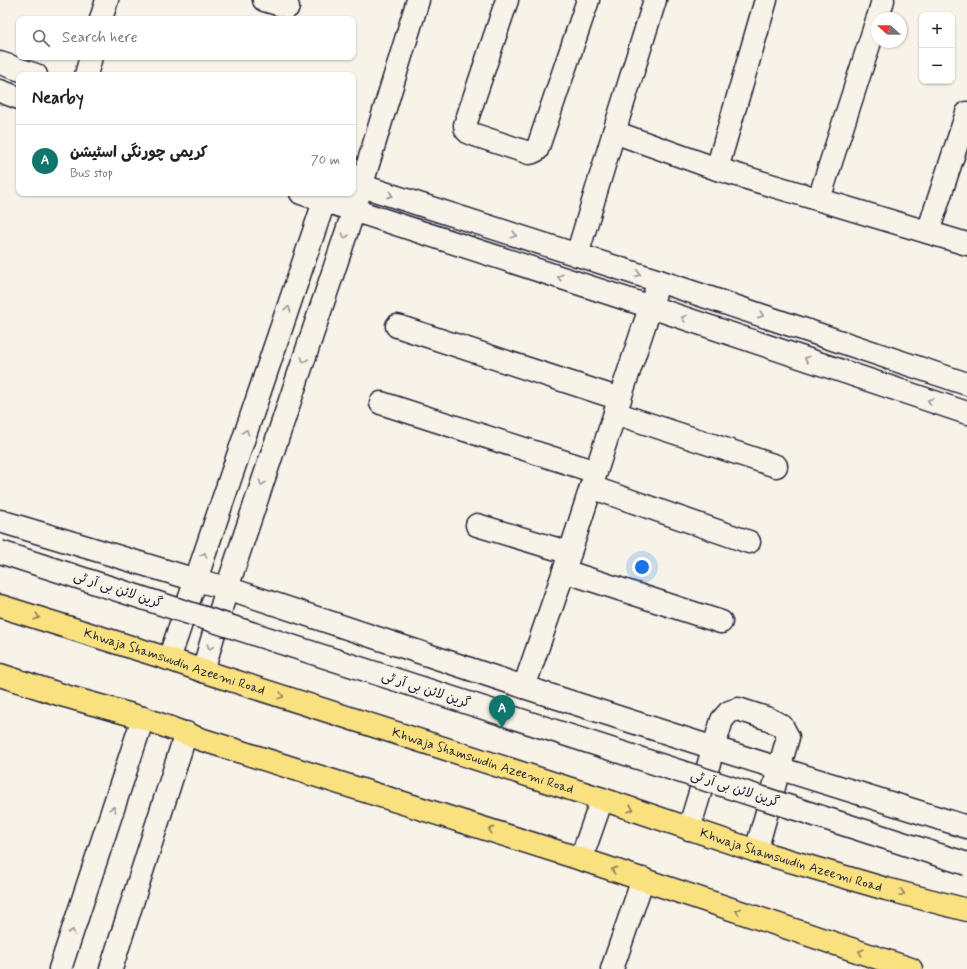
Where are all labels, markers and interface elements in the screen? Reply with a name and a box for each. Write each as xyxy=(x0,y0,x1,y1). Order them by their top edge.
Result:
north arrow xyxy=(871,12,907,48)
map controls xyxy=(919,12,955,84)
button: + xyxy=(919,12,955,48)
search box xyxy=(16,16,356,60)
icon: search xyxy=(30,27,52,49)
text: Search here xyxy=(62,28,138,48)
button: − xyxy=(919,48,955,84)
text: Nearby xyxy=(32,87,84,109)
text: کریمی چورنگی اسٹیشن xyxy=(70,143,208,163)
text: A xyxy=(41,152,49,169)
text: 70 m xyxy=(311,152,340,169)
text: Bus stop xyxy=(70,165,113,182)
one-way arrow xyxy=(386,190,393,199)
one-way arrow xyxy=(510,230,517,239)
one-way arrow xyxy=(341,233,350,240)
one-way arrow xyxy=(634,269,641,278)
one-way arrow xyxy=(557,273,564,282)
one-way arrow xyxy=(283,306,292,313)
one-way arrow xyxy=(758,310,765,319)
one-way arrow xyxy=(680,314,687,323)
one-way arrow xyxy=(803,355,810,364)
one-way arrow xyxy=(300,356,309,363)
one-way arrow xyxy=(927,397,934,405)
one-way arrow xyxy=(241,429,250,436)
one-way arrow xyxy=(259,479,267,486)
one-way arrow xyxy=(200,552,208,559)
your location xyxy=(632,557,652,577)
street label: گرین لائن بی آر ٹی xyxy=(71,568,165,612)
one-way arrow xyxy=(34,613,41,621)
street label: Khwaja Shamsuudin Azeemi Road xyxy=(82,624,267,699)
one-way arrow xyxy=(206,643,215,650)
street label: گرین لائن بی آر ٹی xyxy=(379,668,473,712)
one-way arrow xyxy=(277,691,284,700)
pin: A xyxy=(489,695,515,728)
street label: Khwaja Shamsuudin Azeemi Road xyxy=(390,724,576,798)
street label: گرین لائن بی آر ٹی xyxy=(688,767,782,811)
one-way arrow xyxy=(627,804,634,813)
one-way arrow xyxy=(108,805,117,812)
street label: Khwaja Shamsuudin Azeemi Road xyxy=(698,824,884,896)
one-way arrow xyxy=(487,826,494,835)
one-way arrow xyxy=(611,866,618,874)
one-way arrow xyxy=(899,888,906,897)
one-way arrow xyxy=(734,907,741,916)
one-way arrow xyxy=(68,929,76,936)
one-way arrow xyxy=(858,948,865,957)

